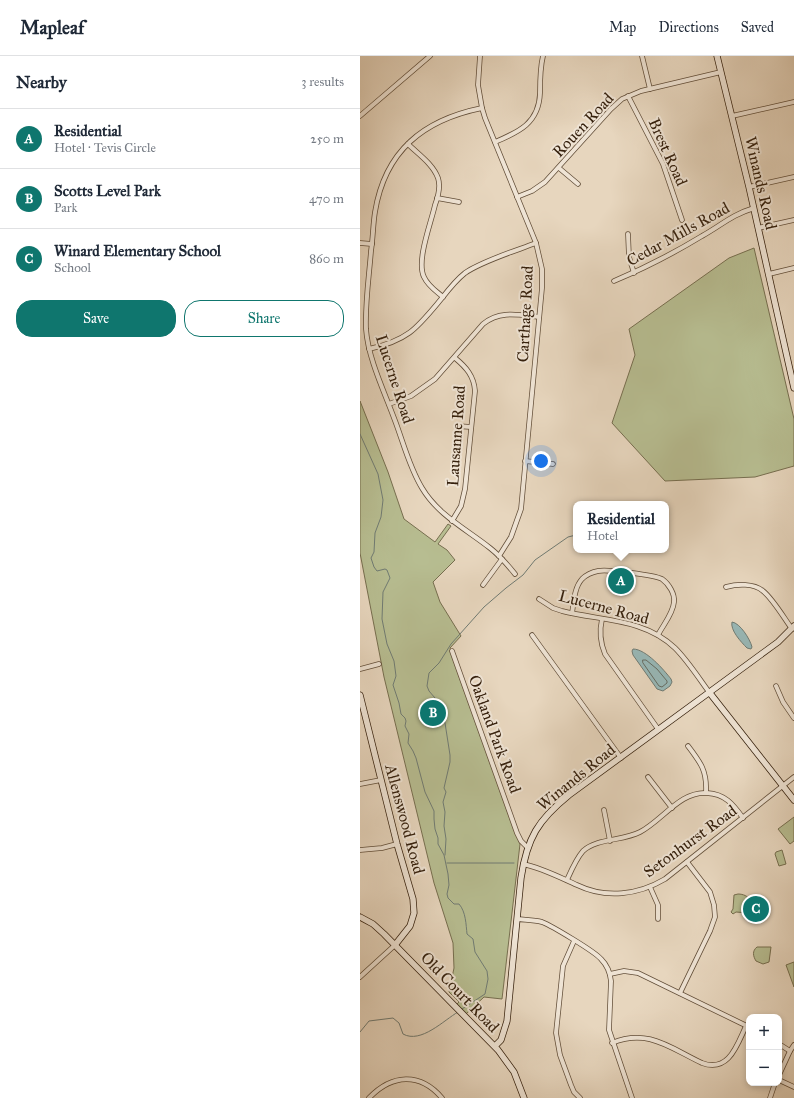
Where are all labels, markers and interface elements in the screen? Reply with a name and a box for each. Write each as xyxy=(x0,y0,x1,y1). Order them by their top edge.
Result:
text: Mapleaf xyxy=(20,16,84,39)
text: Map xyxy=(609,19,636,36)
text: Directions xyxy=(658,19,719,36)
text: Saved xyxy=(741,19,774,36)
text: Nearby xyxy=(16,72,67,93)
text: 3 results xyxy=(301,74,344,90)
street label: Rouen Road xyxy=(549,89,617,161)
street label: Brest Road xyxy=(645,115,691,189)
text: Residential xyxy=(54,122,122,140)
text: A xyxy=(25,131,33,147)
text: 250 m xyxy=(310,131,344,147)
street label: Winands Road xyxy=(741,135,781,231)
text: Hotel · Tevis Circle xyxy=(54,140,156,156)
text: Scotts Level Park xyxy=(54,182,161,200)
text: B xyxy=(25,191,33,207)
text: 470 m xyxy=(309,191,344,207)
street label: Cedar Mills Road xyxy=(623,198,733,270)
text: Park xyxy=(54,200,78,216)
text: Winard Elementary School xyxy=(54,242,221,260)
text: C xyxy=(25,251,33,267)
text: 860 m xyxy=(309,251,344,267)
text: School xyxy=(54,260,91,276)
street label: Carthage Road xyxy=(513,265,538,363)
button: Save xyxy=(16,300,176,337)
button: Share xyxy=(184,300,344,337)
street label: Lucerne Road xyxy=(372,332,418,426)
street label: Lausanne Road xyxy=(443,385,469,487)
your location xyxy=(531,451,551,471)
popup xyxy=(573,501,669,553)
text: Residential xyxy=(587,510,655,528)
text: Hotel xyxy=(587,528,618,544)
pin: A xyxy=(608,566,634,596)
street label: Lucerne Road xyxy=(557,586,651,628)
street label: Oakland Park Road xyxy=(465,672,525,796)
pin: B xyxy=(420,698,446,728)
street label: Winands Road xyxy=(533,740,619,814)
street label: Allenswood Road xyxy=(381,761,429,876)
street label: Setonhurst Road xyxy=(640,801,740,881)
pin: C xyxy=(743,894,769,924)
street label: Old Court Road xyxy=(417,948,503,1036)
map controls xyxy=(746,1014,782,1086)
button: + xyxy=(746,1014,782,1050)
button: − xyxy=(746,1050,782,1086)

